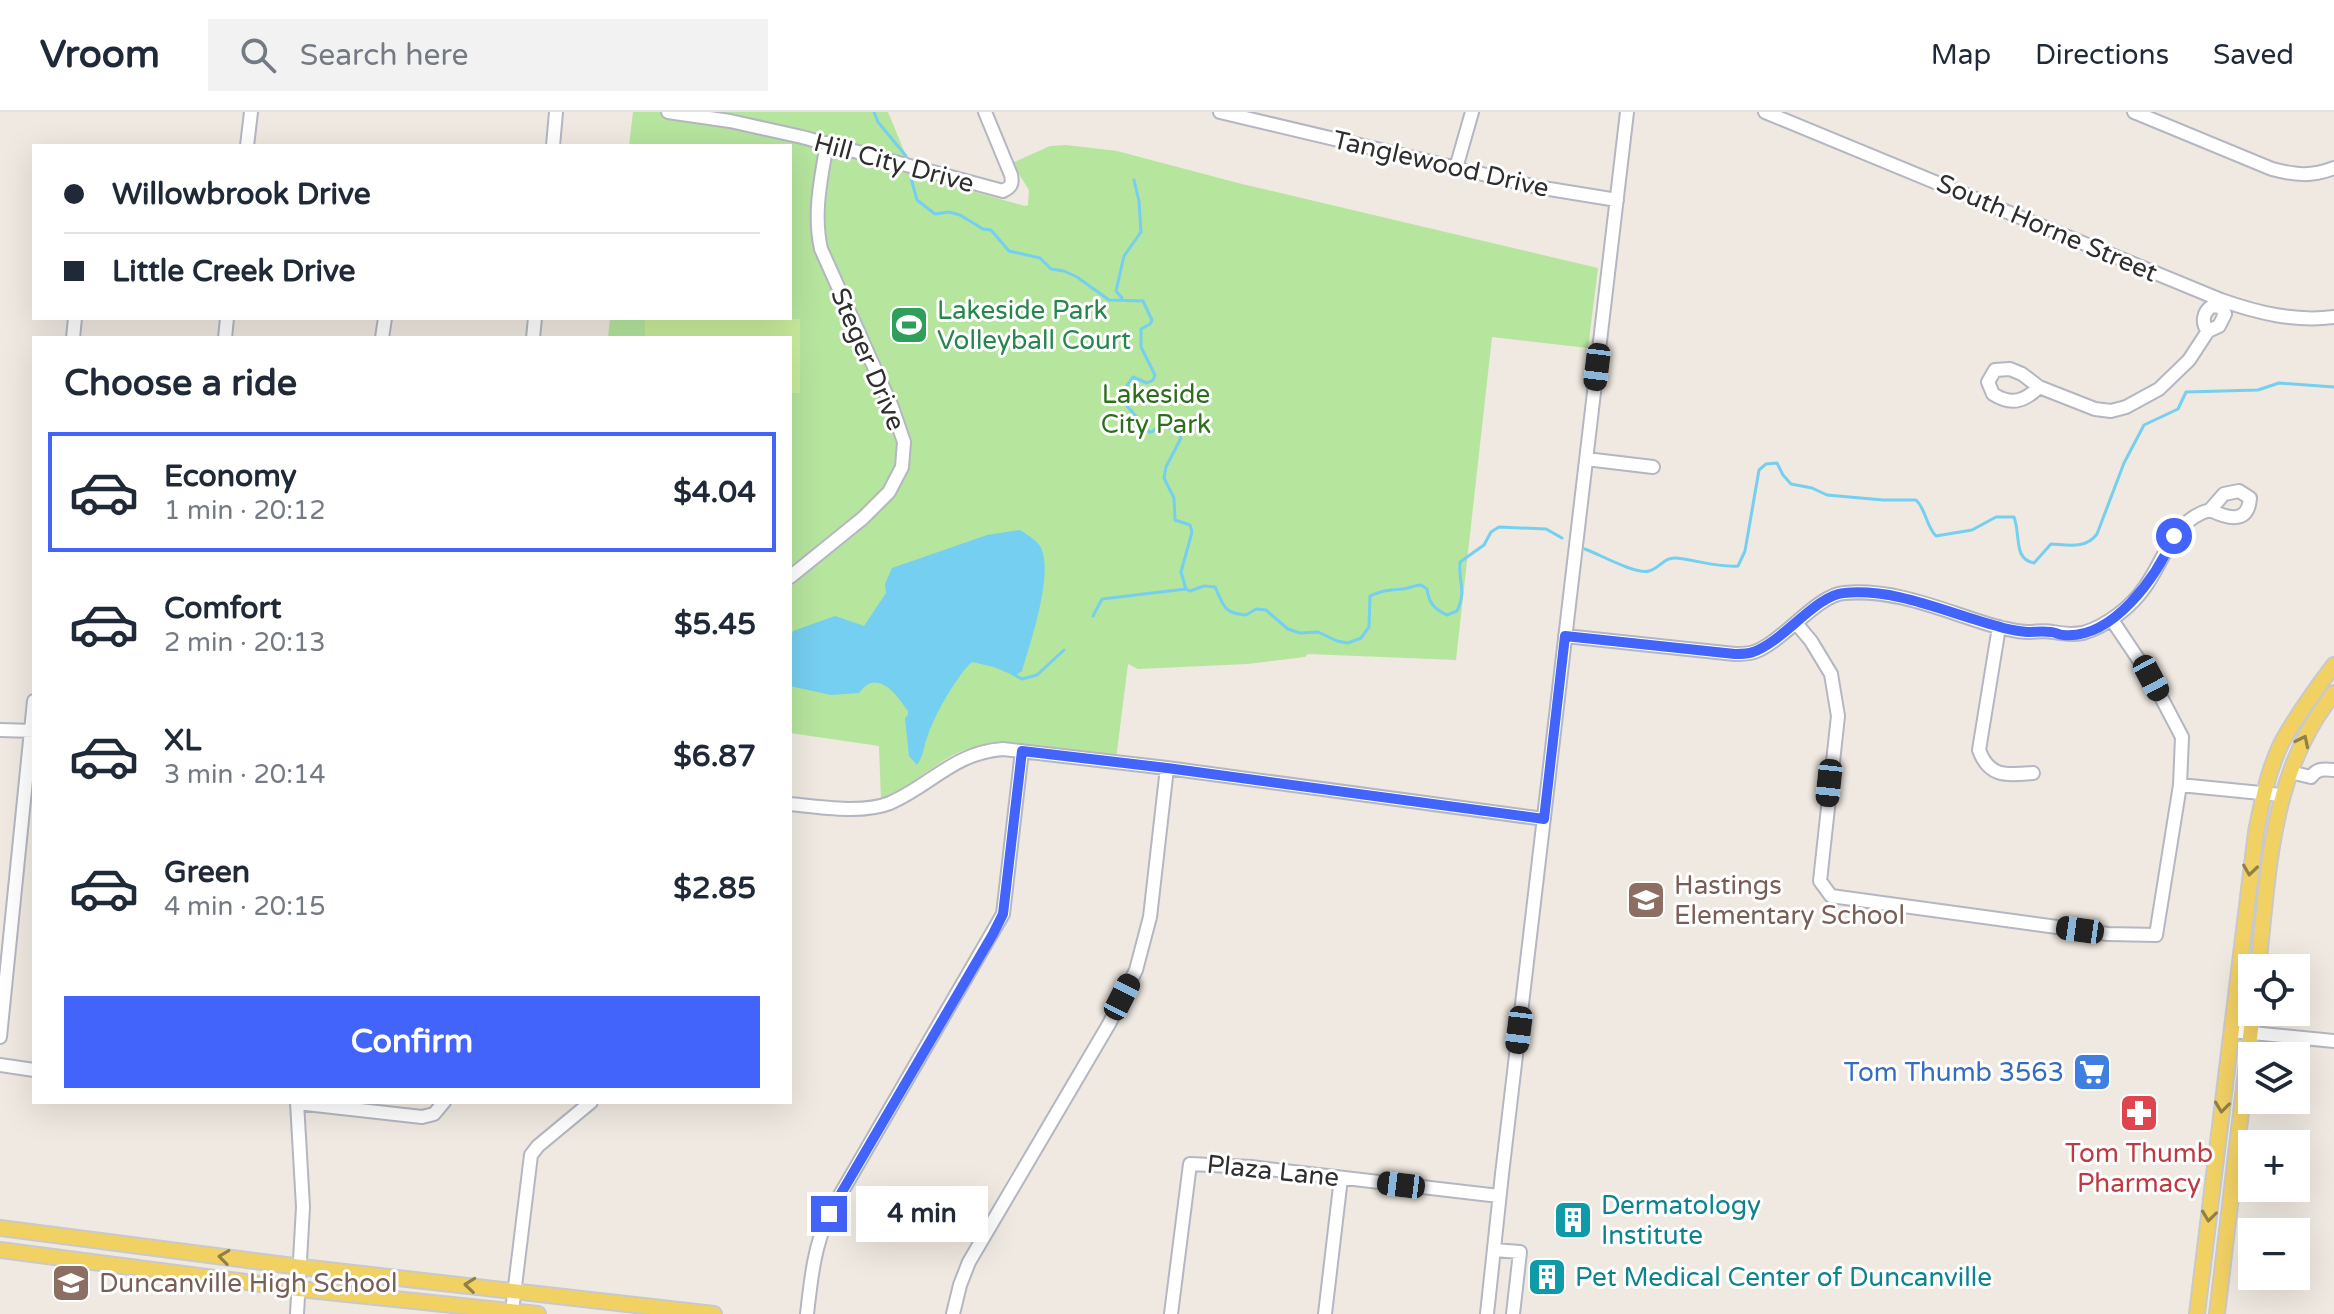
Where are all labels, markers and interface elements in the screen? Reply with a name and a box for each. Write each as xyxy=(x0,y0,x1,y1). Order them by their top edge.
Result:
search box xyxy=(208,19,768,91)
text: Vroom xyxy=(40,32,160,78)
icon: search xyxy=(236,33,280,77)
text: Search here xyxy=(300,37,468,74)
text: Map xyxy=(1931,38,1991,72)
text: Directions xyxy=(2035,38,2169,72)
text: Saved xyxy=(2213,38,2294,72)
street label: Tanglewood Drive xyxy=(1330,124,1552,204)
street label: Hill City Drive xyxy=(810,127,978,199)
street label: South Horne Street xyxy=(1932,167,2162,289)
text: Willowbrook Drive xyxy=(112,176,371,213)
text: Little Creek Drive xyxy=(112,253,356,290)
street label: Steger Drive xyxy=(824,283,912,435)
place label: Lakeside Park Volleyball Court xyxy=(937,295,1131,356)
sports icon: Lakeside Park Volleyball Court xyxy=(888,304,930,346)
car xyxy=(1582,342,1612,392)
text: Choose a ride xyxy=(64,362,297,405)
park label: Lakeside City Park xyxy=(1101,379,1211,440)
icon: car xyxy=(68,456,140,528)
text: Economy xyxy=(164,458,297,495)
text: $4.04 xyxy=(673,474,756,511)
text: 1 min · 20:12 xyxy=(164,495,326,526)
route start xyxy=(2156,518,2192,554)
icon: car xyxy=(68,588,140,660)
text: Comfort xyxy=(164,590,282,627)
text: $5.45 xyxy=(674,606,756,643)
text: 2 min · 20:13 xyxy=(164,627,326,658)
car xyxy=(2129,651,2173,705)
icon: car xyxy=(68,720,140,792)
text: XL xyxy=(164,722,201,759)
one-way arrow xyxy=(2293,735,2309,750)
text: $6.87 xyxy=(673,738,756,775)
car xyxy=(1815,758,1843,808)
text: 3 min · 20:14 xyxy=(164,759,326,790)
icon: car xyxy=(68,852,140,924)
text: Green xyxy=(164,854,250,891)
one-way arrow xyxy=(2242,863,2259,877)
text: $2.85 xyxy=(673,870,756,907)
place label: Hastings Elementary School xyxy=(1674,870,1905,931)
school or university icon: Hastings Elementary School xyxy=(1625,879,1667,921)
text: 4 min · 20:15 xyxy=(164,891,326,922)
car xyxy=(2055,915,2105,945)
map controls xyxy=(2238,954,2310,1290)
button: locate xyxy=(2238,954,2310,1026)
car xyxy=(1100,970,1144,1024)
button: Confirm xyxy=(64,996,760,1088)
car xyxy=(1504,1005,1534,1055)
button: layers xyxy=(2238,1042,2310,1114)
supermarket icon: Tom Thumb 3563 xyxy=(2071,1051,2113,1093)
place label: Tom Thumb 3563 xyxy=(1844,1057,2064,1088)
pharmacy icon: Tom Thumb Pharmacy xyxy=(2118,1092,2160,1134)
one-way arrow xyxy=(2214,1100,2231,1114)
button: + xyxy=(2238,1130,2310,1202)
place label: Tom Thumb Pharmacy xyxy=(2065,1138,2213,1199)
street label: Plaza Lane xyxy=(1205,1149,1341,1193)
car xyxy=(1376,1170,1426,1200)
callout: 4 min xyxy=(857,1186,989,1242)
place label: Dermatology Institute xyxy=(1601,1190,1761,1251)
route end xyxy=(811,1196,847,1232)
text: 4 min xyxy=(887,1198,957,1229)
building icon: Dermatology Institute xyxy=(1552,1199,1594,1241)
one-way arrow xyxy=(2201,1209,2218,1223)
button: − xyxy=(2238,1218,2310,1290)
one-way arrow xyxy=(217,1249,231,1266)
building icon: Pet Medical Center of Duncanville xyxy=(1526,1256,1568,1298)
school or university icon: Duncanville High School xyxy=(50,1262,92,1304)
place label: Pet Medical Center of Duncanville xyxy=(1575,1262,1992,1293)
place label: Duncanville High School xyxy=(99,1268,397,1299)
one-way arrow xyxy=(463,1276,476,1293)

